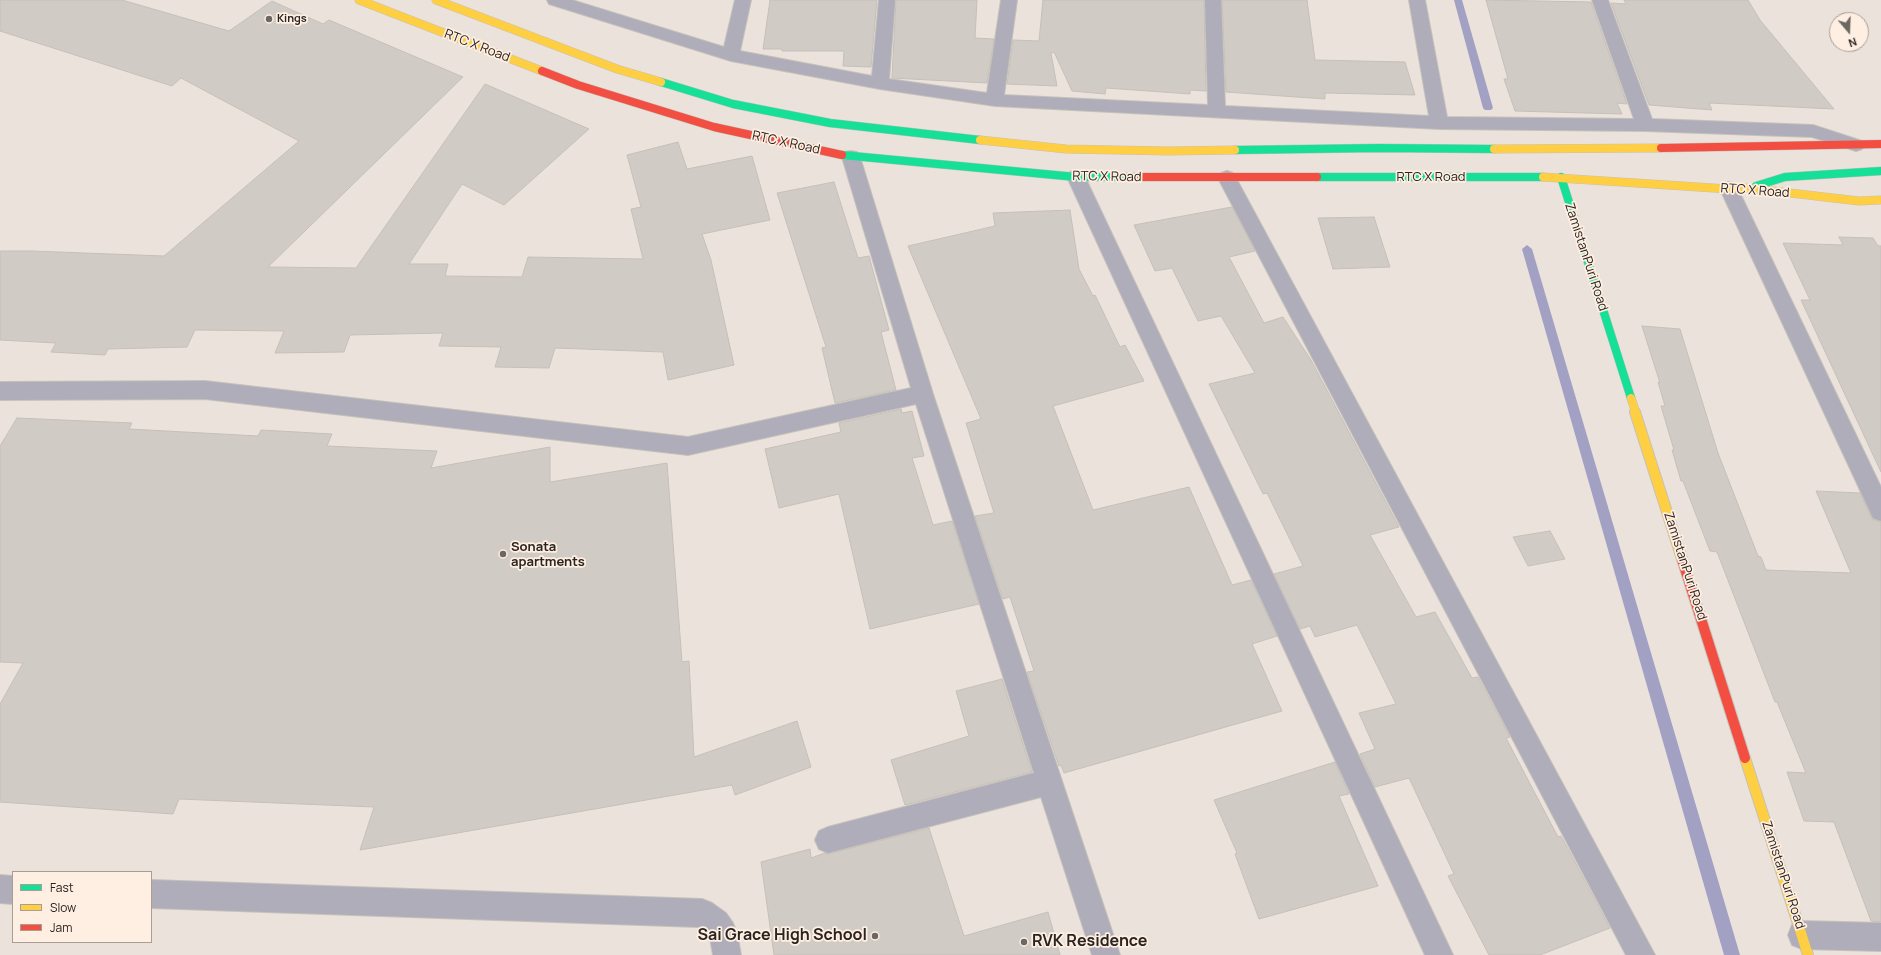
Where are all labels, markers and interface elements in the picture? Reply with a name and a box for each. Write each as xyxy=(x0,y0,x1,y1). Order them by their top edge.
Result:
place label: Kings xyxy=(277,12,307,26)
north arrow xyxy=(1829,12,1869,52)
marker: Kings xyxy=(264,14,274,24)
street label: RTC X Road xyxy=(442,26,512,66)
text: N xyxy=(1847,34,1859,51)
street label: RTC X Road xyxy=(751,128,821,158)
street label: RTC X Road xyxy=(1072,169,1142,185)
street label: RTC X Road xyxy=(1396,169,1466,185)
street label: RTC X Road xyxy=(1720,181,1790,201)
street label: ZamistanPuri Road xyxy=(1561,201,1611,313)
street label: ZamistanPuri Road xyxy=(1660,510,1710,622)
place label: Sonata apartments xyxy=(511,539,585,570)
marker: Sonata apartments xyxy=(498,549,508,559)
street label: ZamistanPuri Road xyxy=(1758,819,1808,931)
legend xyxy=(12,871,152,943)
text: Fast xyxy=(50,879,74,896)
text: Slow xyxy=(50,899,76,916)
text: Jam xyxy=(50,919,72,936)
place label: Sai Grace High School xyxy=(698,926,867,946)
marker: Sai Grace High School xyxy=(870,931,880,941)
place label: RVK Residence xyxy=(1032,932,1147,952)
marker: RVK Residence xyxy=(1019,937,1029,947)

